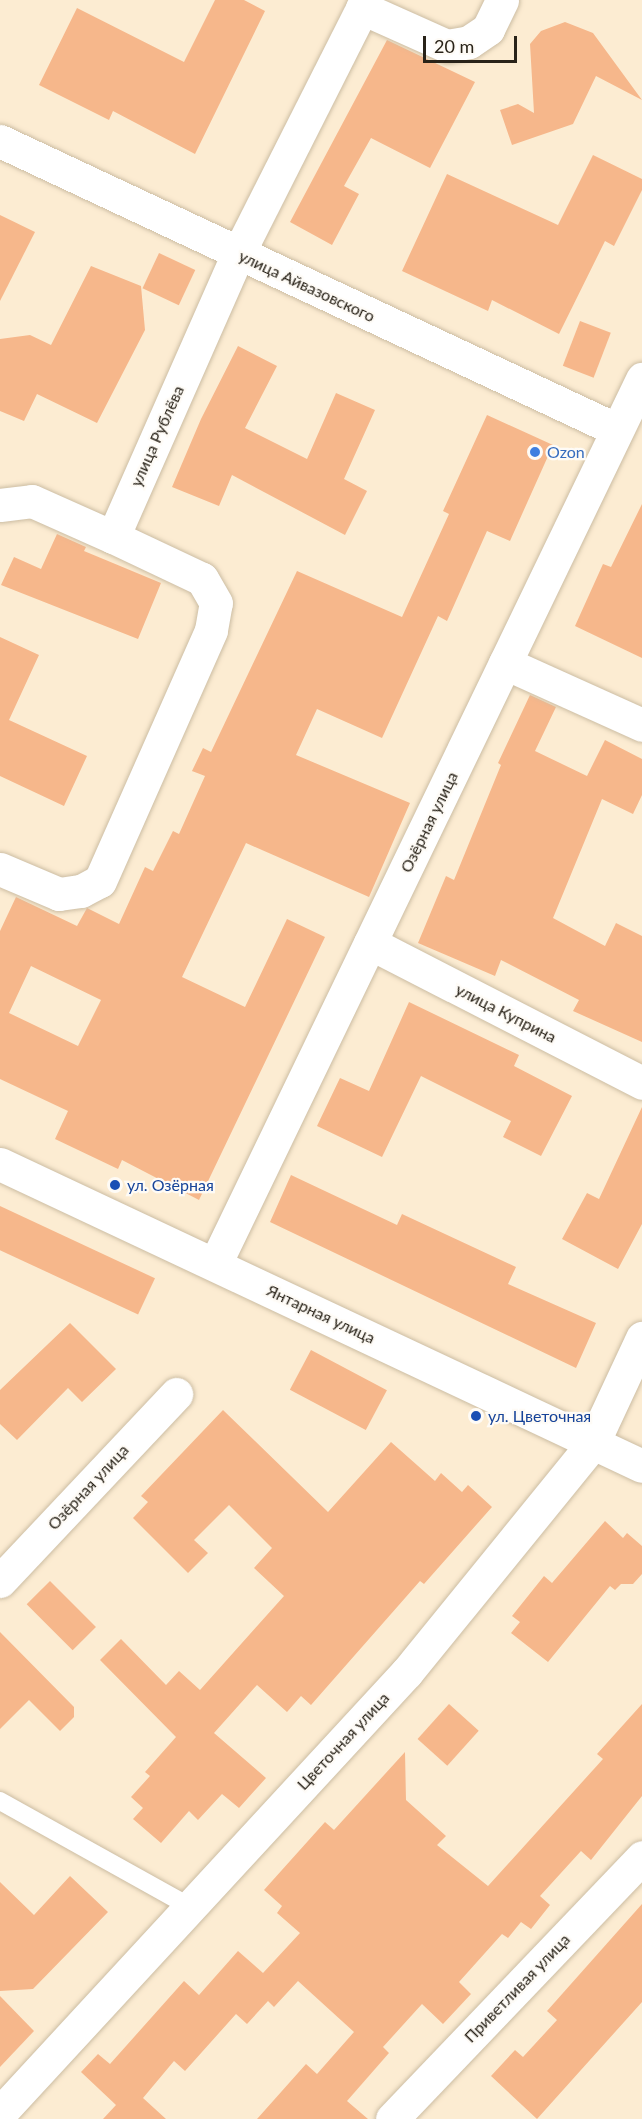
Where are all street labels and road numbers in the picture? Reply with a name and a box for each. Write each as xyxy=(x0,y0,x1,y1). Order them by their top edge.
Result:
street label: улица Айвазовского xyxy=(236,246,378,326)
street label: улица Рублёва xyxy=(126,383,188,489)
street label: Озёрная улица xyxy=(396,768,462,876)
street label: улица Куприна xyxy=(453,979,559,1047)
street label: Янтарная улица xyxy=(264,1281,378,1347)
street label: Озёрная улица xyxy=(44,1440,132,1534)
street label: Цветочная улица xyxy=(293,1688,393,1794)
street label: Приветливая улица xyxy=(460,1930,574,2046)

